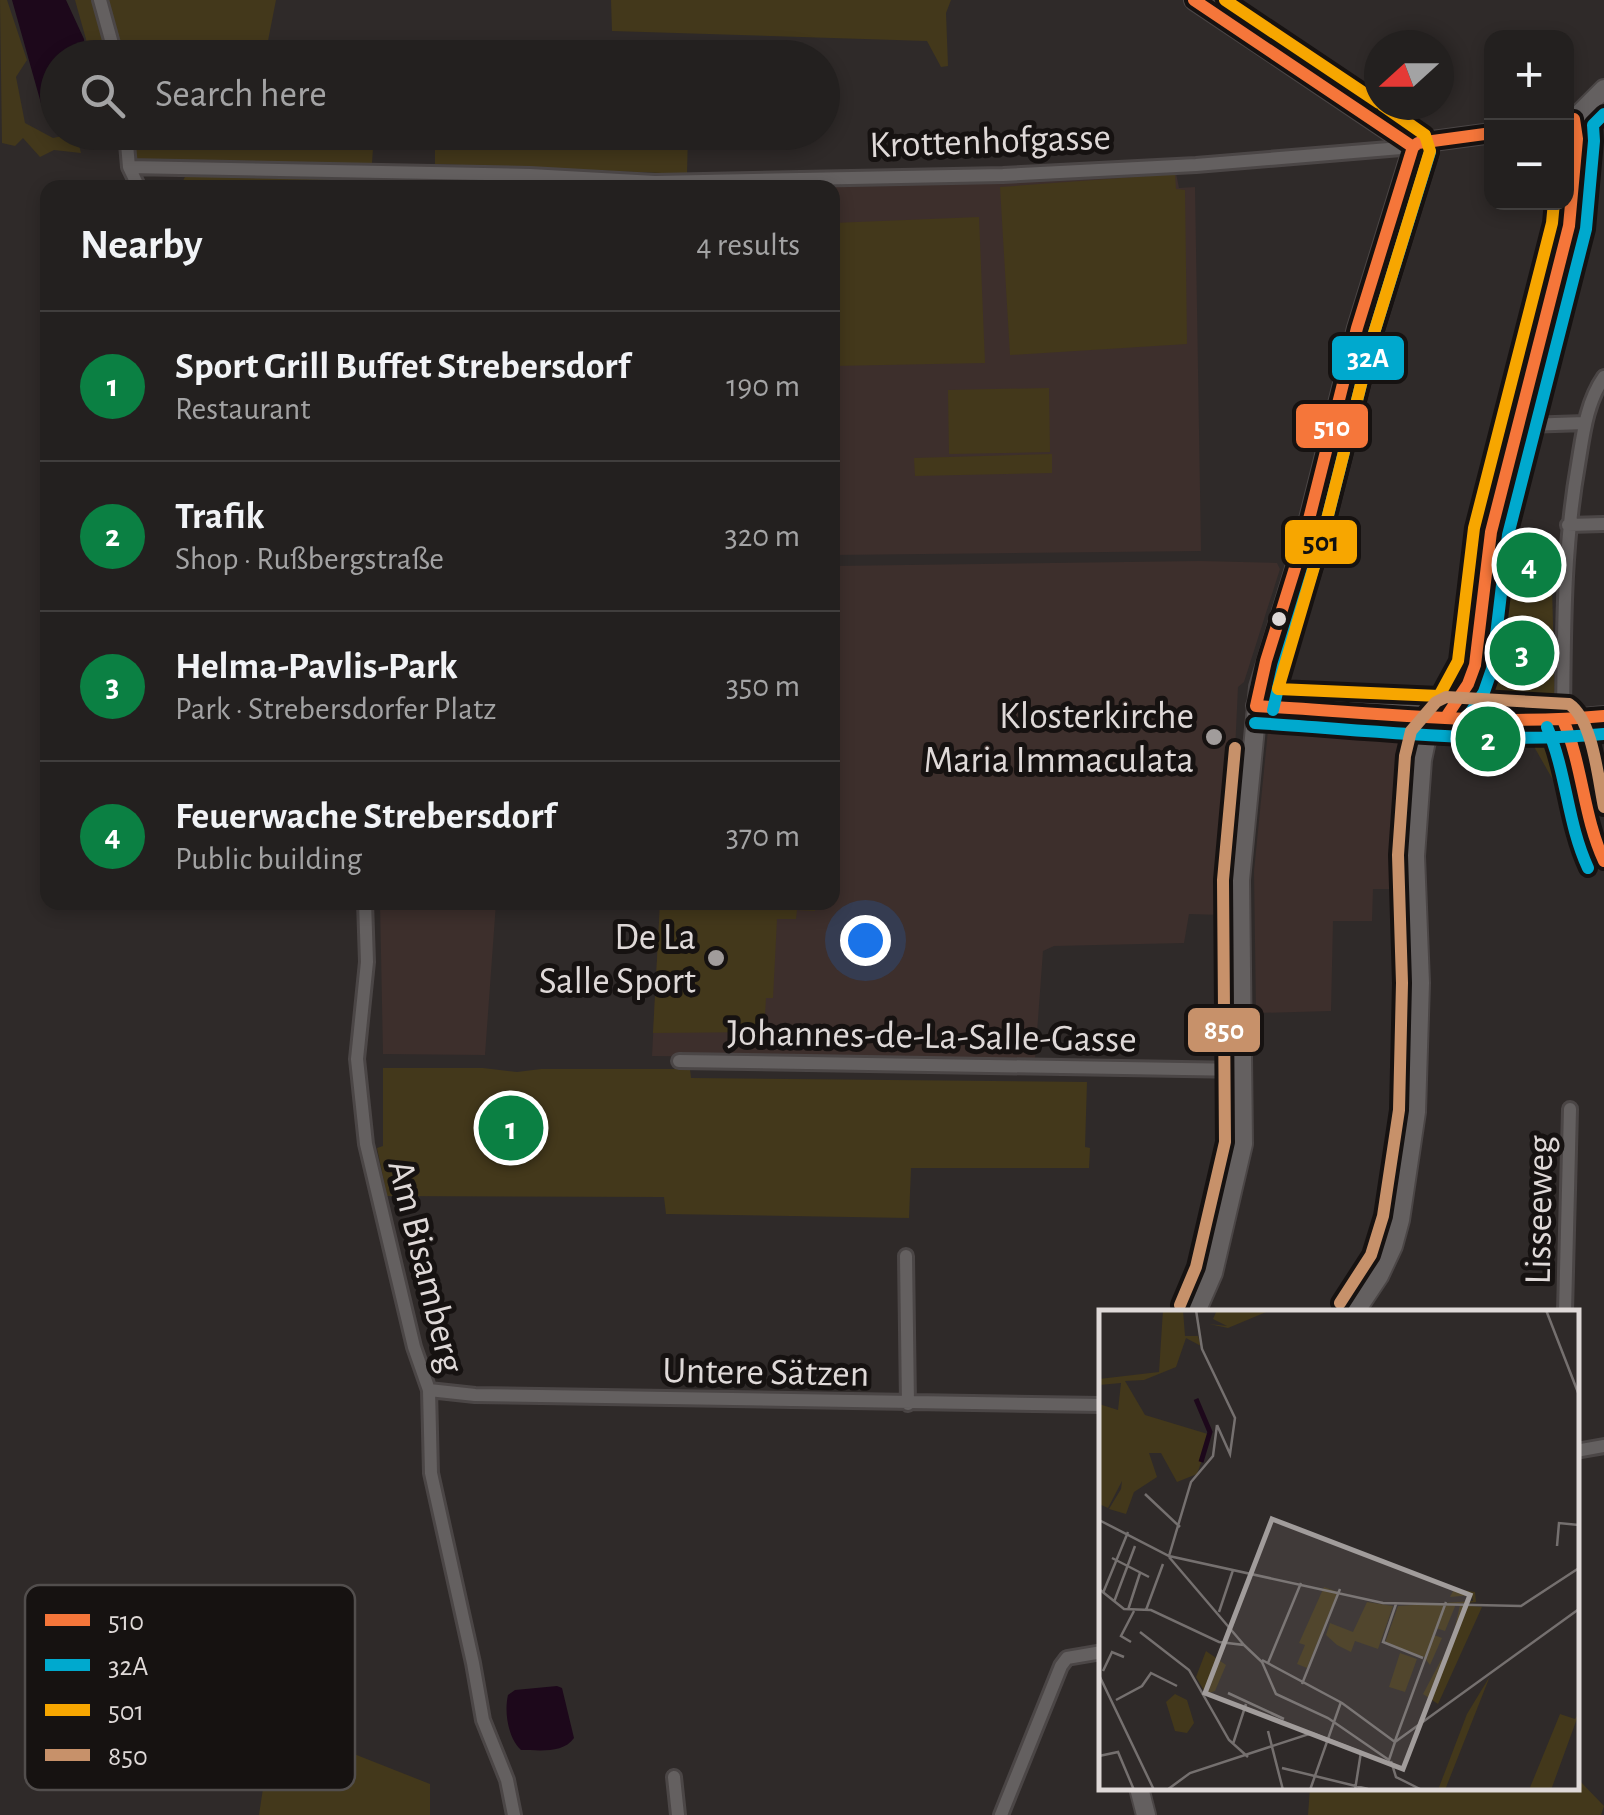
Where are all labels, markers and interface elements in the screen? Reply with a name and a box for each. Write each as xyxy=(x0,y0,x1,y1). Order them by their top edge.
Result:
north arrow xyxy=(1364,30,1454,120)
map controls xyxy=(1484,30,1574,210)
button: + xyxy=(1484,30,1574,120)
search box xyxy=(40,40,840,150)
icon: search xyxy=(75,68,130,123)
text: Search here xyxy=(155,76,327,114)
street label: Krottenhofgasse xyxy=(869,119,1112,165)
button: − xyxy=(1484,120,1574,210)
text: Nearby xyxy=(80,224,203,266)
text: 4 results xyxy=(696,229,800,261)
line badge: 32A xyxy=(1330,334,1406,382)
text: 32A xyxy=(1347,345,1389,373)
text: Sport Grill Buffet Strebersdorf xyxy=(175,348,630,386)
text: 1 xyxy=(107,370,118,402)
text: 190 m xyxy=(726,370,800,402)
text: Restaurant xyxy=(175,393,310,425)
line badge: 510 xyxy=(1294,402,1370,450)
text: 510 xyxy=(1314,414,1350,442)
text: Trafik xyxy=(175,498,264,536)
line badge: 501 xyxy=(1283,518,1359,566)
text: 2 xyxy=(105,520,120,552)
text: 320 m xyxy=(724,520,800,552)
pin: 4 xyxy=(1496,528,1562,602)
text: 501 xyxy=(1303,529,1339,557)
text: Shop · Rußbergstraße xyxy=(175,543,444,575)
unlabelled marker xyxy=(1269,609,1289,629)
pin: 3 xyxy=(1490,616,1554,690)
text: Helma-Pavlis-Park xyxy=(175,648,458,686)
text: 3 xyxy=(106,670,119,702)
text: 350 m xyxy=(726,670,800,702)
text: Park · Strebersdorfer Platz xyxy=(175,693,496,725)
place label: Klosterkirche Maria Immaculata xyxy=(924,698,1194,780)
pin: 2 xyxy=(1456,702,1520,776)
marker: Klosterkirche Maria Immaculata xyxy=(1203,726,1225,748)
text: Feuerwache Strebersdorf xyxy=(175,798,556,836)
text: 4 xyxy=(104,820,121,852)
text: 370 m xyxy=(726,820,800,852)
text: Public building xyxy=(175,843,362,875)
your location xyxy=(840,915,891,966)
place label: De La Salle Sport xyxy=(539,919,696,1001)
marker: De La Salle Sport xyxy=(705,947,727,969)
line badge: 850 xyxy=(1186,1006,1262,1054)
street label: Johannes-de-La-Salle-Gasse xyxy=(727,1014,1137,1060)
text: 850 xyxy=(1204,1017,1244,1045)
pin: 1 xyxy=(478,1090,544,1166)
street label: Lisseeweg xyxy=(1520,1135,1560,1285)
street label: Am Bisamberg xyxy=(380,1156,470,1377)
inset map xyxy=(1099,1310,1579,1790)
street label: Untere Sätzen xyxy=(662,1352,870,1394)
legend xyxy=(25,1585,355,1790)
text: 510 xyxy=(108,1608,144,1636)
text: 32A xyxy=(108,1653,148,1681)
text: 501 xyxy=(108,1698,144,1726)
text: 850 xyxy=(108,1743,148,1771)

